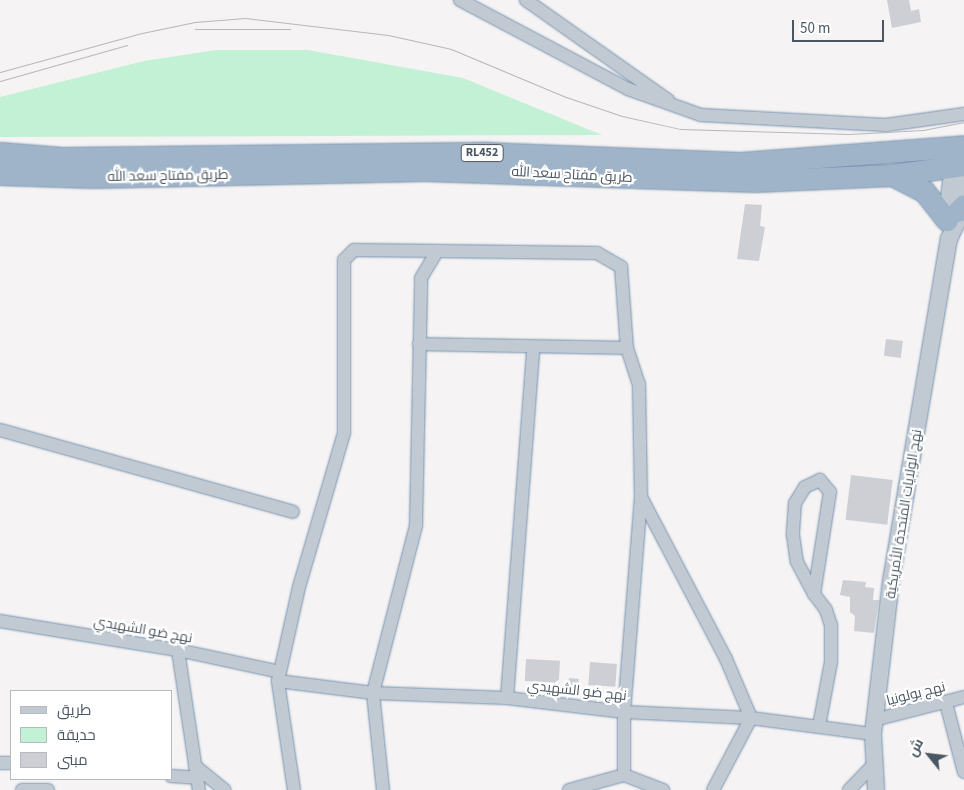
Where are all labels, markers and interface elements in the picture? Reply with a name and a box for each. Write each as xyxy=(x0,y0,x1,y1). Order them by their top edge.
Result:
scale bar xyxy=(794,10,886,42)
text: 50 m xyxy=(800,18,830,39)
road number: RL452 xyxy=(460,144,504,162)
street label: طريق مفتاح سعد الله xyxy=(511,163,633,187)
street label: طريق مفتاح سعد الله xyxy=(107,167,229,185)
street label: نهج الولايات المتحدة الأمريكية xyxy=(882,428,926,600)
street label: نهج ضو الشهيدي xyxy=(92,613,194,647)
street label: نهج ضو الشهيدي xyxy=(526,677,628,705)
street label: نهج بولونيا xyxy=(885,679,947,709)
legend xyxy=(10,690,172,780)
text: طريق xyxy=(57,700,91,721)
text: حديقة xyxy=(57,725,96,746)
north arrow xyxy=(904,730,954,780)
text: ش xyxy=(903,735,929,760)
text: مبنى xyxy=(57,750,88,771)

